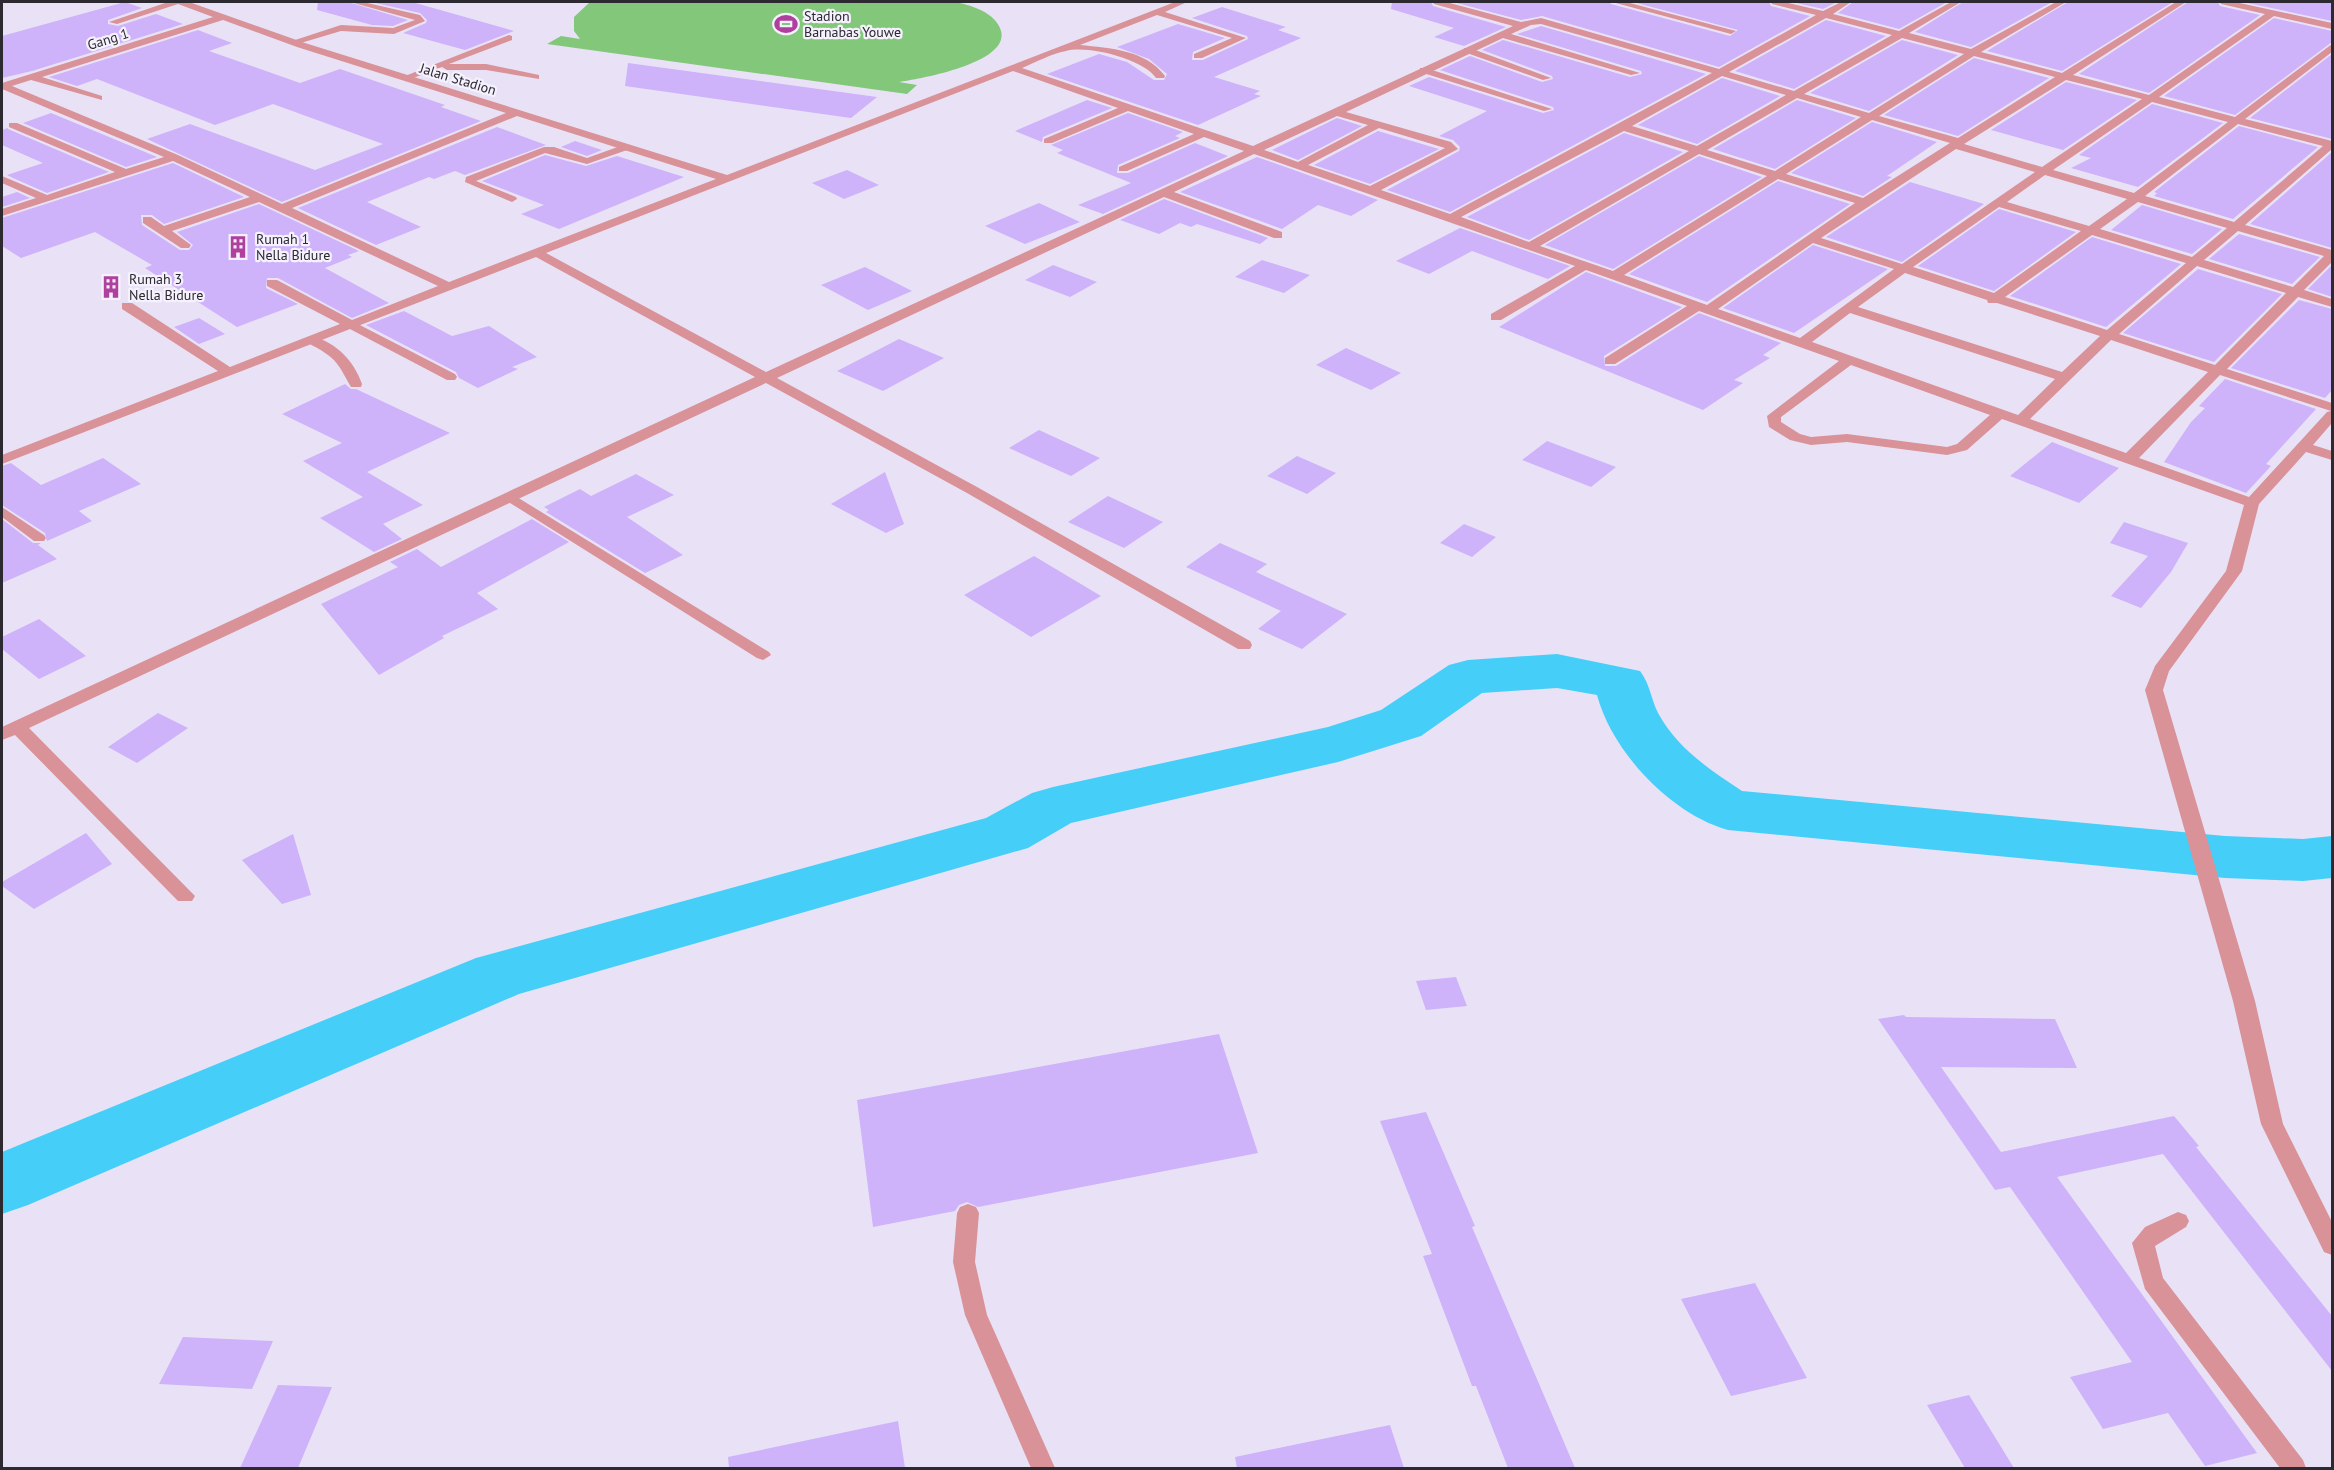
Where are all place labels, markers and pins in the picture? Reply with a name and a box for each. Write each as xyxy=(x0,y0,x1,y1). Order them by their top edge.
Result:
place label: Stadion Barnabas Youwe xyxy=(804,7,901,41)
sports icon: Stadion Barnabas Youwe xyxy=(773,11,799,37)
place label: Rumah 1 Nella Bidure xyxy=(256,230,330,264)
building icon: Rumah 1 Nella Bidure xyxy=(225,234,251,260)
place label: Rumah 3 Nella Bidure xyxy=(129,270,203,304)
building icon: Rumah 3 Nella Bidure xyxy=(98,274,124,300)

